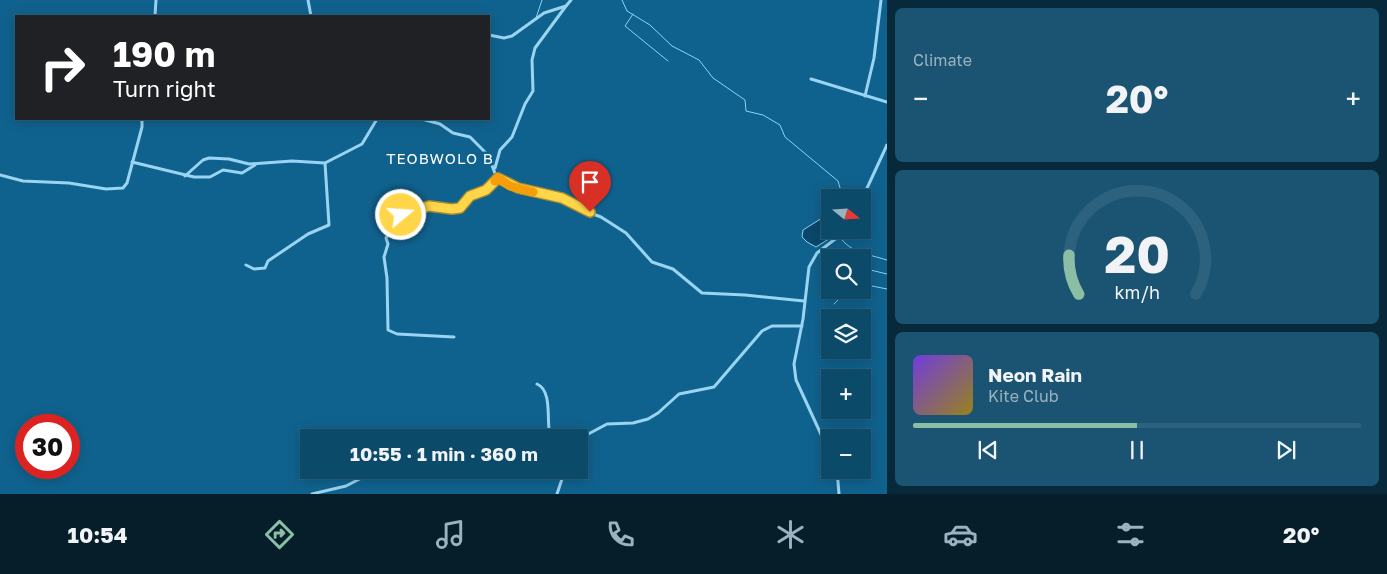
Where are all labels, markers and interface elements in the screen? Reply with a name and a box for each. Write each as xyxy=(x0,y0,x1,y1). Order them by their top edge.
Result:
text: 190 m xyxy=(113,33,215,75)
icon: right xyxy=(30,35,95,100)
text: Climate xyxy=(913,50,972,70)
text: Turn right xyxy=(113,75,216,102)
text: 20° xyxy=(1106,76,1168,121)
text: − xyxy=(913,82,928,115)
text: + xyxy=(1346,82,1361,115)
district label: TEOBWOLO B xyxy=(386,149,494,167)
pin xyxy=(569,161,611,212)
icon: arrive xyxy=(576,168,604,196)
position arrow xyxy=(374,188,426,240)
north arrow xyxy=(821,189,871,239)
map controls xyxy=(821,189,871,479)
text: 20 xyxy=(1104,222,1170,284)
button: search xyxy=(821,249,871,299)
text: km/h xyxy=(1114,281,1160,303)
button: layers xyxy=(821,309,871,359)
text: Neon Rain xyxy=(988,363,1082,386)
button: + xyxy=(821,369,871,419)
text: Kite Club xyxy=(988,386,1059,406)
speed limit sign: 30 xyxy=(15,414,80,479)
button: − xyxy=(821,429,871,479)
icon: previous xyxy=(974,436,1002,464)
icon: pause xyxy=(1123,436,1151,464)
icon: next xyxy=(1272,436,1300,464)
text: 10:55 · 1 min · 360 m xyxy=(350,442,538,465)
icon: directions xyxy=(262,517,297,552)
icon: music xyxy=(433,517,468,552)
icon: phone xyxy=(603,517,638,552)
icon: climate xyxy=(773,517,808,552)
icon: car xyxy=(943,517,978,552)
icon: filters xyxy=(1113,517,1148,552)
text: 10:54 xyxy=(68,521,127,548)
text: 20° xyxy=(1283,521,1319,548)

